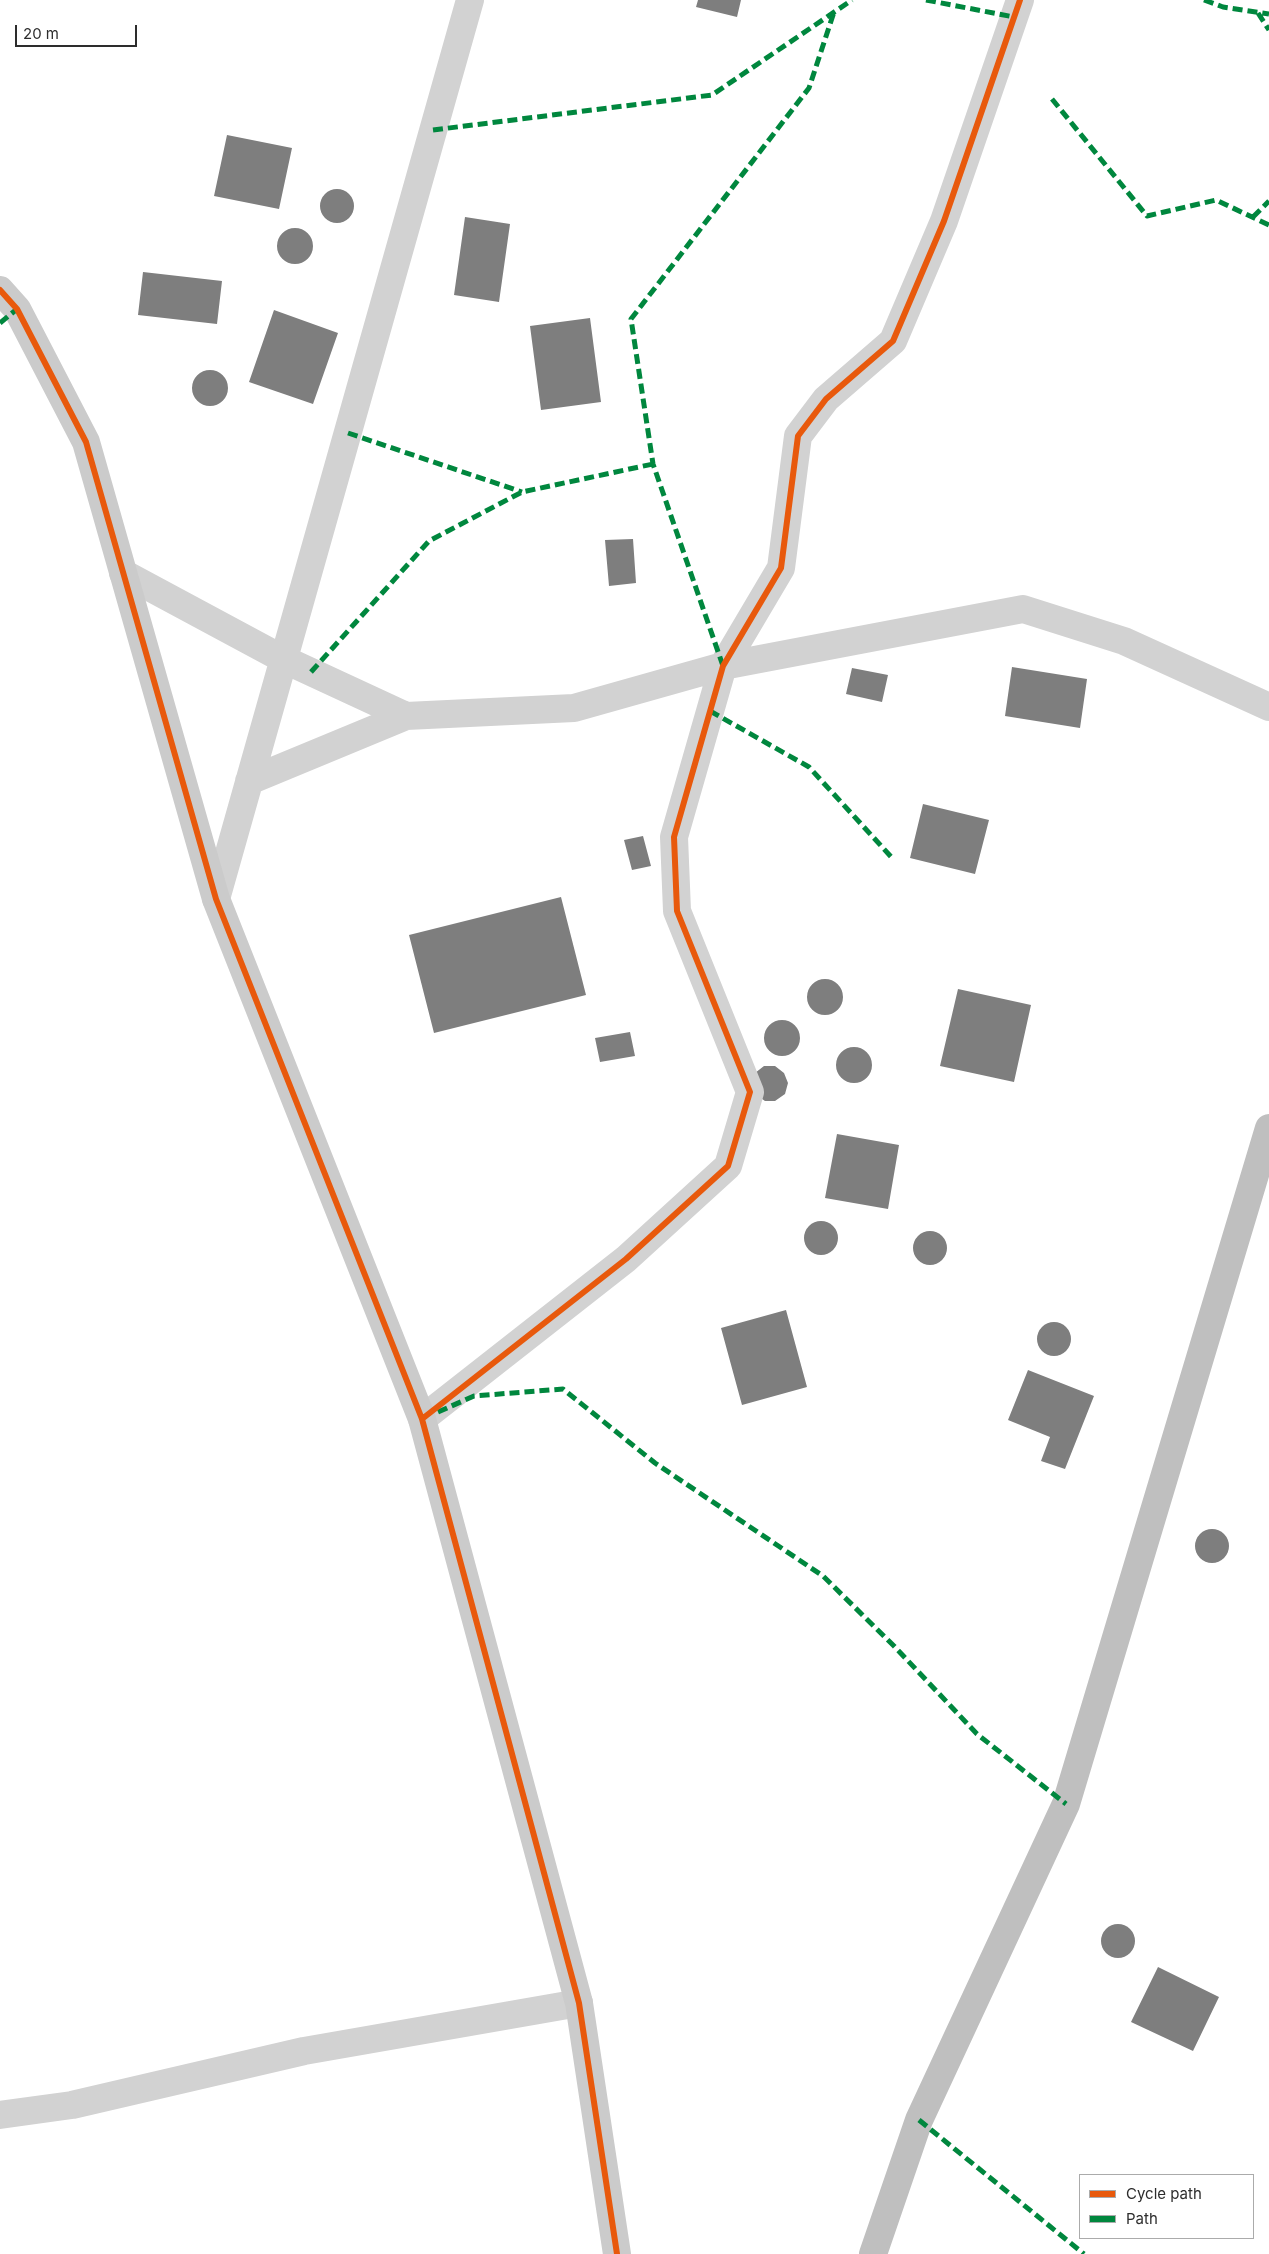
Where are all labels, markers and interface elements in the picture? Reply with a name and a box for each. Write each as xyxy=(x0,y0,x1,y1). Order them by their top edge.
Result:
scale bar xyxy=(18,15,140,47)
text: 20 m xyxy=(23,24,59,43)
legend xyxy=(1079,2174,1254,2239)
text: Cycle path xyxy=(1126,2184,1202,2203)
text: Path xyxy=(1126,2209,1158,2228)

